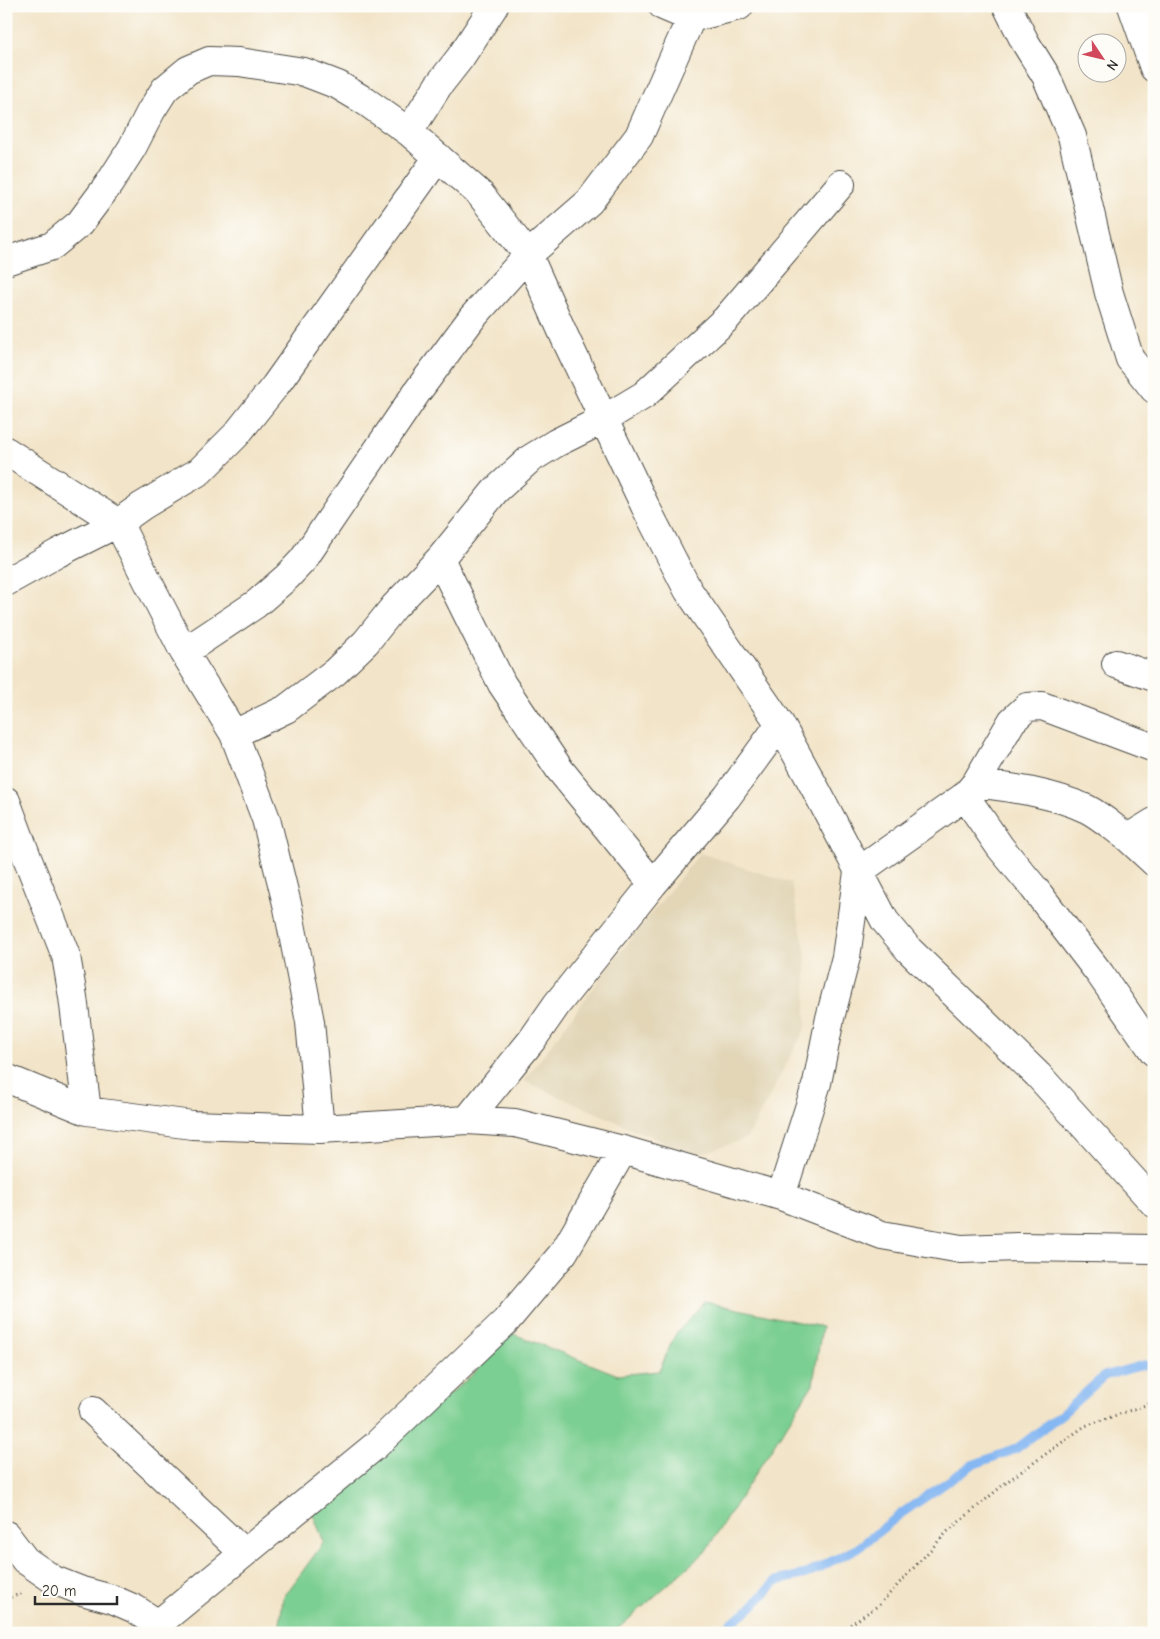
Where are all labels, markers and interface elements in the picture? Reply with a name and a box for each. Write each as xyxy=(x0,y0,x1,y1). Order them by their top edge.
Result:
north arrow xyxy=(1078,32,1128,82)
text: N xyxy=(1103,57,1122,74)
scale bar xyxy=(35,1574,118,1606)
text: 20 m xyxy=(42,1582,76,1600)

